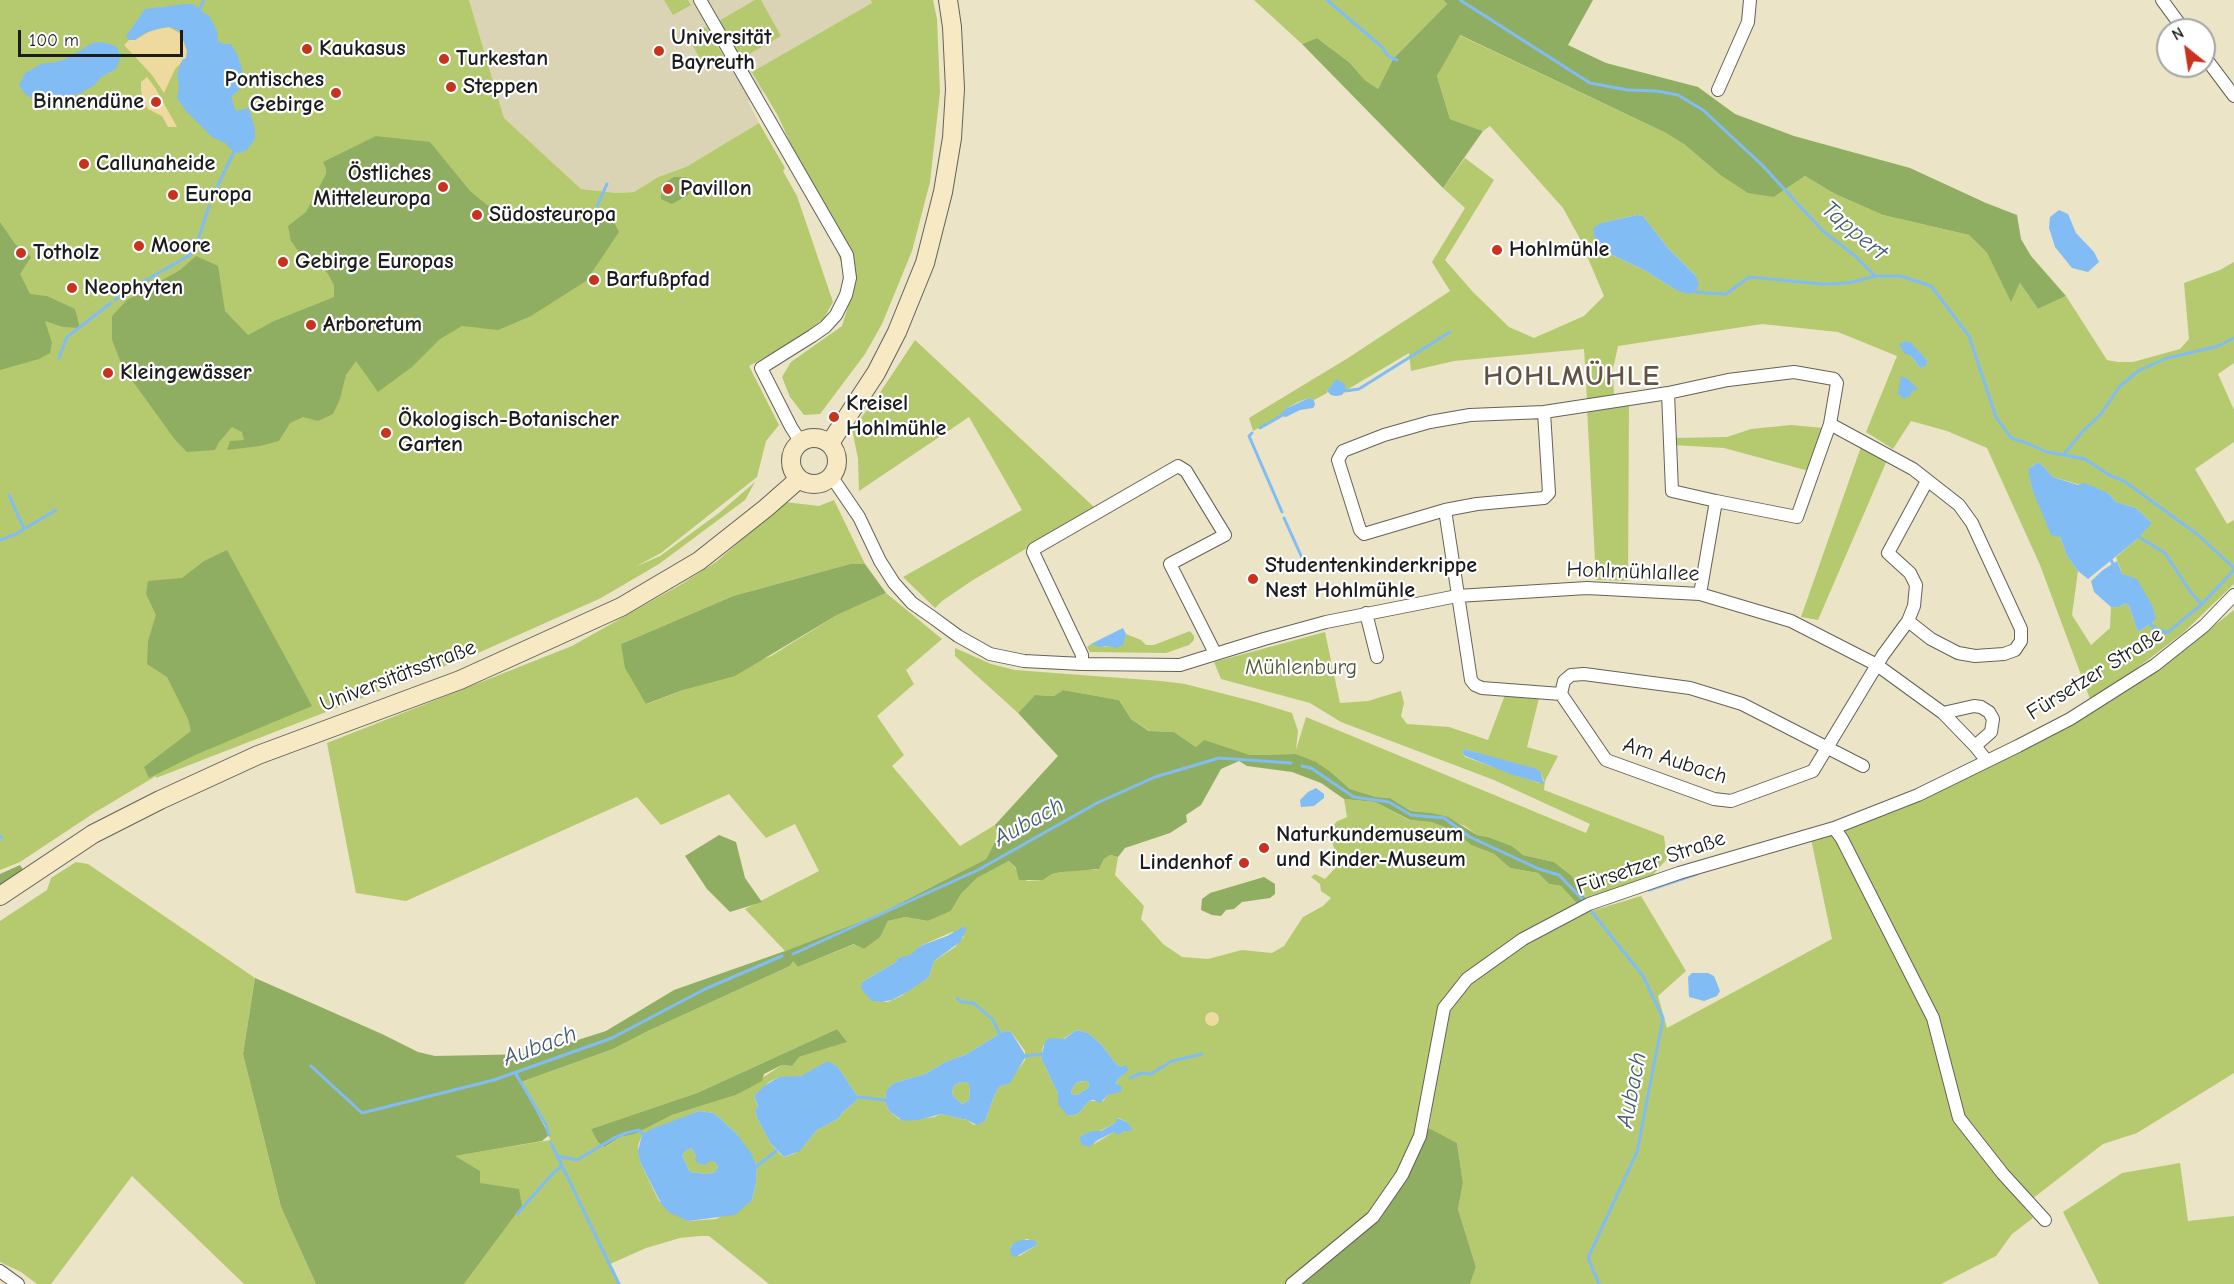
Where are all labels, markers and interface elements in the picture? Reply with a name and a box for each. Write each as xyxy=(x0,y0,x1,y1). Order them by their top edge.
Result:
scale bar xyxy=(21,18,186,56)
north arrow xyxy=(2156,18,2216,78)
text: N xyxy=(2169,24,2187,45)
place label: Universität Bayreuth xyxy=(671,25,771,76)
text: 100 m xyxy=(29,30,79,51)
place label: Kaukasus xyxy=(319,36,406,62)
marker: Kaukasus xyxy=(300,42,314,56)
marker: Universität Bayreuth xyxy=(652,44,666,58)
place label: Turkestan xyxy=(456,46,548,72)
marker: Turkestan xyxy=(437,52,451,66)
place label: Pontisches Gebirge xyxy=(224,67,324,118)
place label: Steppen xyxy=(463,74,538,100)
marker: Steppen xyxy=(444,80,458,94)
marker: Pontisches Gebirge xyxy=(329,86,343,100)
place label: Binnendüne xyxy=(33,89,144,115)
marker: Binnendüne xyxy=(149,95,163,109)
place label: Callunaheide xyxy=(96,151,215,177)
marker: Callunaheide xyxy=(77,157,91,171)
place label: Östliches Mitteleuropa xyxy=(313,161,431,212)
place label: Pavillon xyxy=(680,176,752,202)
marker: Östliches Mitteleuropa xyxy=(436,180,450,194)
place label: Europa xyxy=(185,182,252,208)
marker: Pavillon xyxy=(661,182,675,196)
marker: Europa xyxy=(166,188,180,202)
water label: Tappert xyxy=(1815,195,1893,267)
place label: Südosteuropa xyxy=(489,202,616,228)
marker: Südosteuropa xyxy=(470,208,484,222)
place label: Moore xyxy=(151,233,210,259)
place label: Hohlmühle xyxy=(1509,237,1609,263)
marker: Moore xyxy=(132,239,146,253)
place label: Totholz xyxy=(33,240,99,266)
marker: Hohlmühle xyxy=(1490,243,1504,257)
marker: Totholz xyxy=(14,246,28,260)
place label: Gebirge Europas xyxy=(295,249,453,275)
marker: Gebirge Europas xyxy=(276,255,290,269)
place label: Barfußpfad xyxy=(606,267,710,293)
marker: Barfußpfad xyxy=(587,273,601,287)
place label: Neophyten xyxy=(84,275,183,301)
marker: Neophyten xyxy=(65,281,79,295)
place label: Arboretum xyxy=(323,312,422,338)
marker: Arboretum xyxy=(304,318,318,332)
place label: Kleingewässer xyxy=(120,360,252,386)
district label: HOHLMÜHLE xyxy=(1483,360,1661,394)
marker: Kleingewässer xyxy=(101,366,115,380)
place label: Kreisel Hohlmühle xyxy=(846,391,946,442)
place label: Ökologisch-Botanischer Garten xyxy=(398,407,619,458)
marker: Kreisel Hohlmühle xyxy=(827,410,841,424)
marker: Ökologisch-Botanischer Garten xyxy=(379,426,393,440)
place label: Studentenkinderkrippe Nest Hohlmühle xyxy=(1265,553,1477,604)
street label: Hohlmühlallee xyxy=(1566,556,1700,588)
marker: Studentenkinderkrippe Nest Hohlmühle xyxy=(1246,572,1260,586)
street label: Fürsetzer Straße xyxy=(2022,621,2168,727)
street label: Universitätsstraße xyxy=(316,634,480,718)
park label: Mühlenburg xyxy=(1245,655,1357,681)
street label: Am Aubach xyxy=(1620,732,1730,790)
water label: Aubach xyxy=(989,791,1069,853)
place label: Naturkundemuseum und Kinder-Museum xyxy=(1276,822,1466,873)
street label: Fürsetzer Straße xyxy=(1573,825,1729,901)
marker: Naturkundemuseum und Kinder-Museum xyxy=(1257,841,1271,855)
place label: Lindenhof xyxy=(1139,850,1232,876)
marker: Lindenhof xyxy=(1237,856,1251,870)
water label: Aubach xyxy=(499,1019,581,1073)
water label: Aubach xyxy=(1611,1050,1653,1130)

